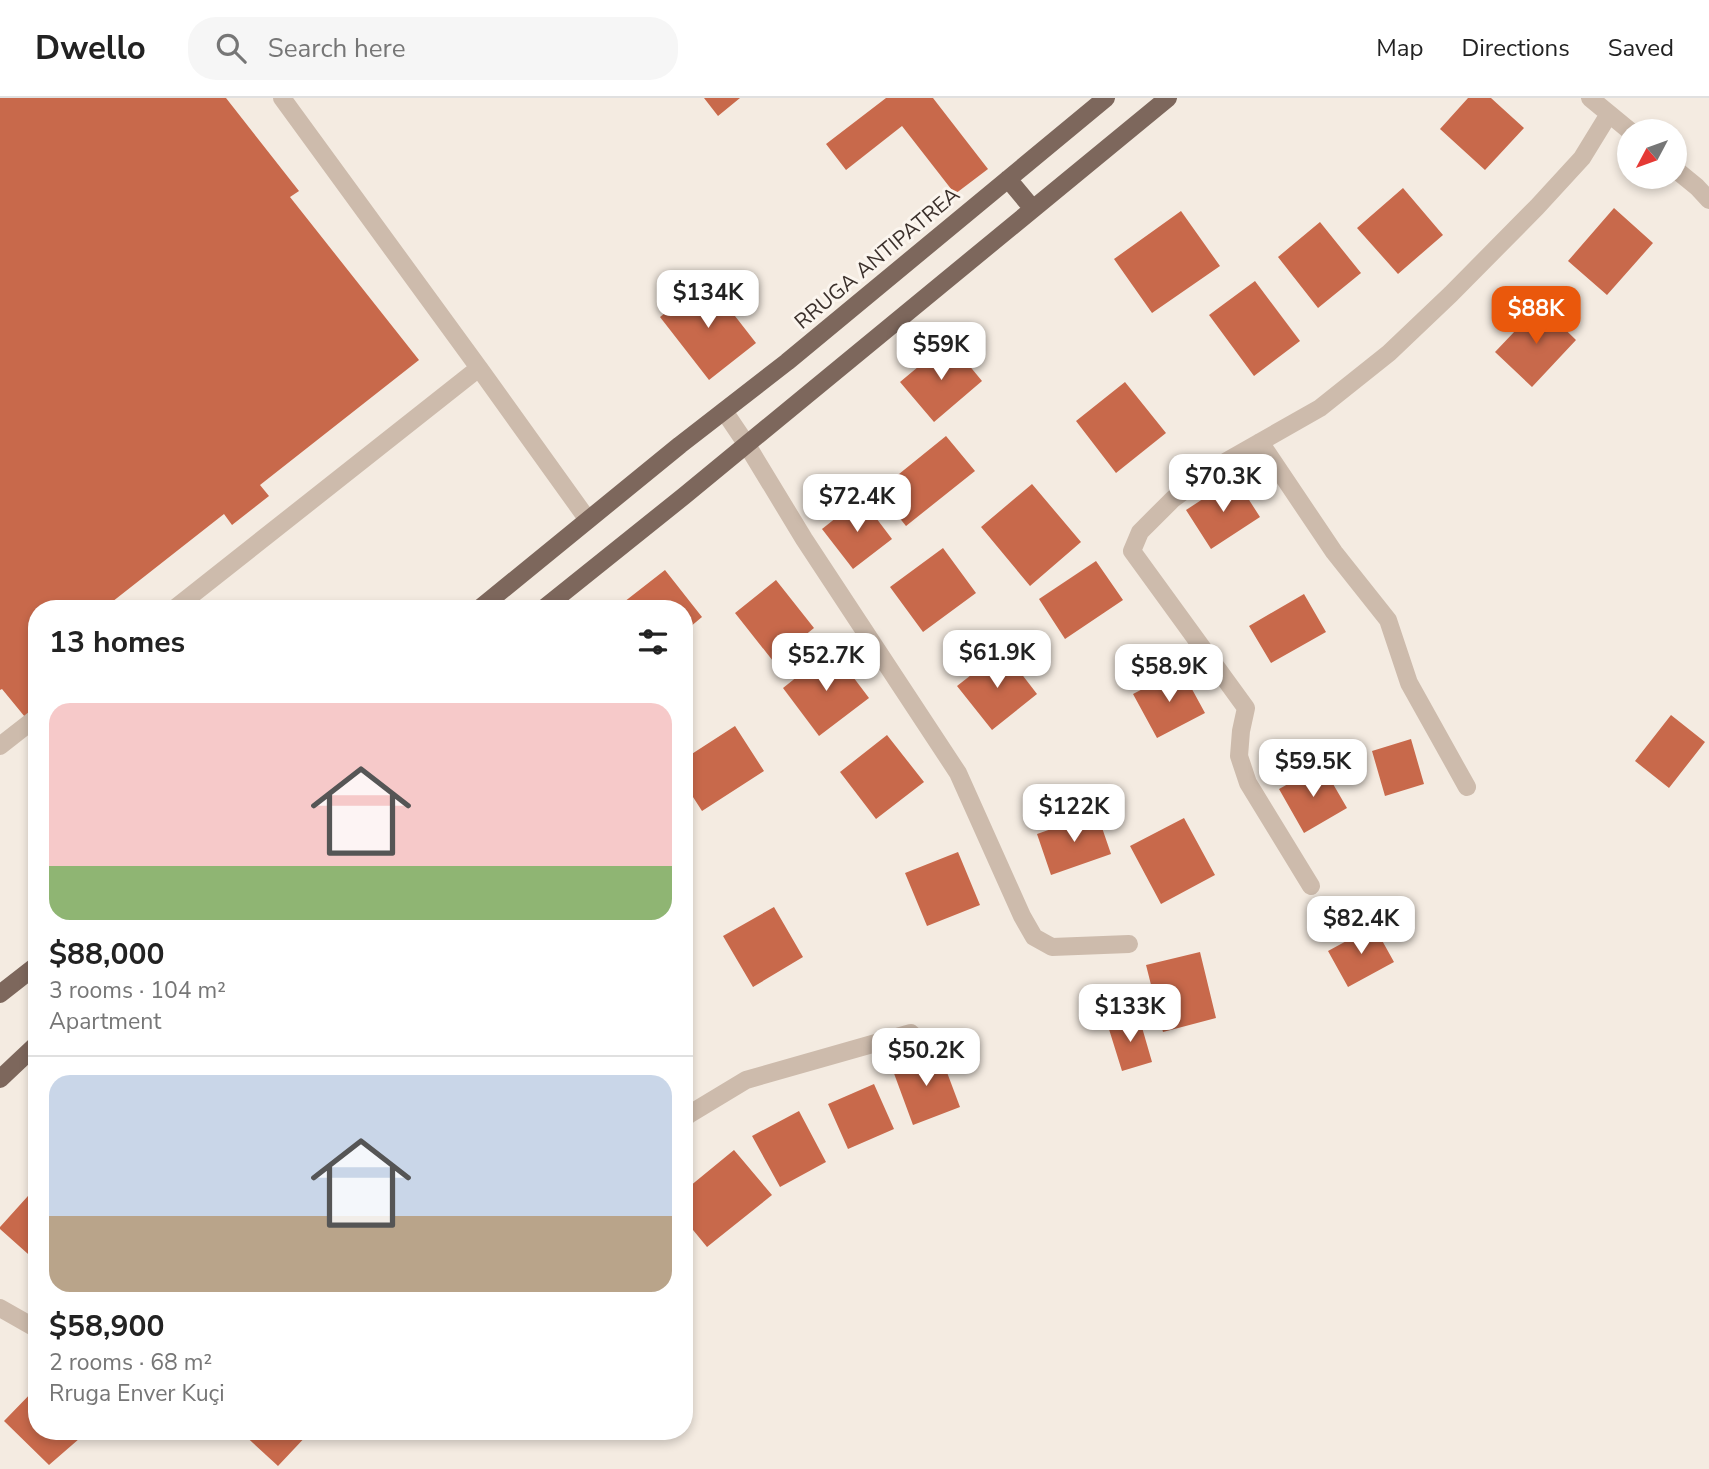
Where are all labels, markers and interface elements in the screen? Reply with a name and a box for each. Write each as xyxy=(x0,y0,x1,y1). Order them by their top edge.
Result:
search box xyxy=(188,17,678,80)
text: Dwello xyxy=(35,26,146,71)
icon: search xyxy=(212,29,250,67)
text: Search here xyxy=(268,31,406,66)
text: Map xyxy=(1376,32,1423,64)
text: Directions xyxy=(1461,32,1570,64)
text: Saved xyxy=(1608,32,1674,64)
north arrow xyxy=(1617,119,1687,189)
map controls xyxy=(1617,119,1687,189)
street label: RRUGA ANTIPATREA xyxy=(788,181,966,335)
pin: $134K xyxy=(659,271,757,330)
text: $134K xyxy=(673,277,743,308)
pin: $88K xyxy=(1495,286,1577,346)
text: $88K xyxy=(1508,293,1564,324)
pin: $59K xyxy=(900,322,982,382)
text: $59K xyxy=(913,329,969,360)
pin: $70.3K xyxy=(1166,454,1280,514)
text: $70.3K xyxy=(1185,461,1261,492)
pin: $72.4K xyxy=(800,474,914,534)
text: $72.4K xyxy=(819,481,895,512)
text: 13 homes xyxy=(49,622,185,663)
icon: filters xyxy=(634,623,672,661)
pin: $61.9K xyxy=(940,630,1054,690)
pin: $52.7K xyxy=(769,634,883,693)
text: $61.9K xyxy=(959,637,1035,668)
text: $52.7K xyxy=(788,640,864,671)
pin: $58.9K xyxy=(1112,644,1226,704)
text: $58.9K xyxy=(1131,651,1207,682)
pin: $59.5K xyxy=(1256,740,1370,799)
text: $59.5K xyxy=(1275,746,1351,777)
icon: home xyxy=(298,748,424,874)
pin: $122K xyxy=(1025,784,1123,844)
text: $122K xyxy=(1039,791,1109,822)
pin: $82.4K xyxy=(1304,896,1418,956)
text: $82.4K xyxy=(1323,903,1399,934)
text: $88,000 xyxy=(49,934,164,975)
text: 3 rooms · 104 m² xyxy=(49,975,226,1006)
pin: $133K xyxy=(1081,984,1179,1044)
text: $133K xyxy=(1095,991,1165,1022)
text: Apartment xyxy=(49,1006,161,1037)
pin: $50.2K xyxy=(869,1028,983,1088)
text: $50.2K xyxy=(888,1035,964,1066)
icon: home xyxy=(298,1120,424,1246)
text: $58,900 xyxy=(49,1306,164,1347)
text: 2 rooms · 68 m² xyxy=(49,1347,212,1378)
text: Rruga Enver Kuçi xyxy=(49,1378,225,1409)

